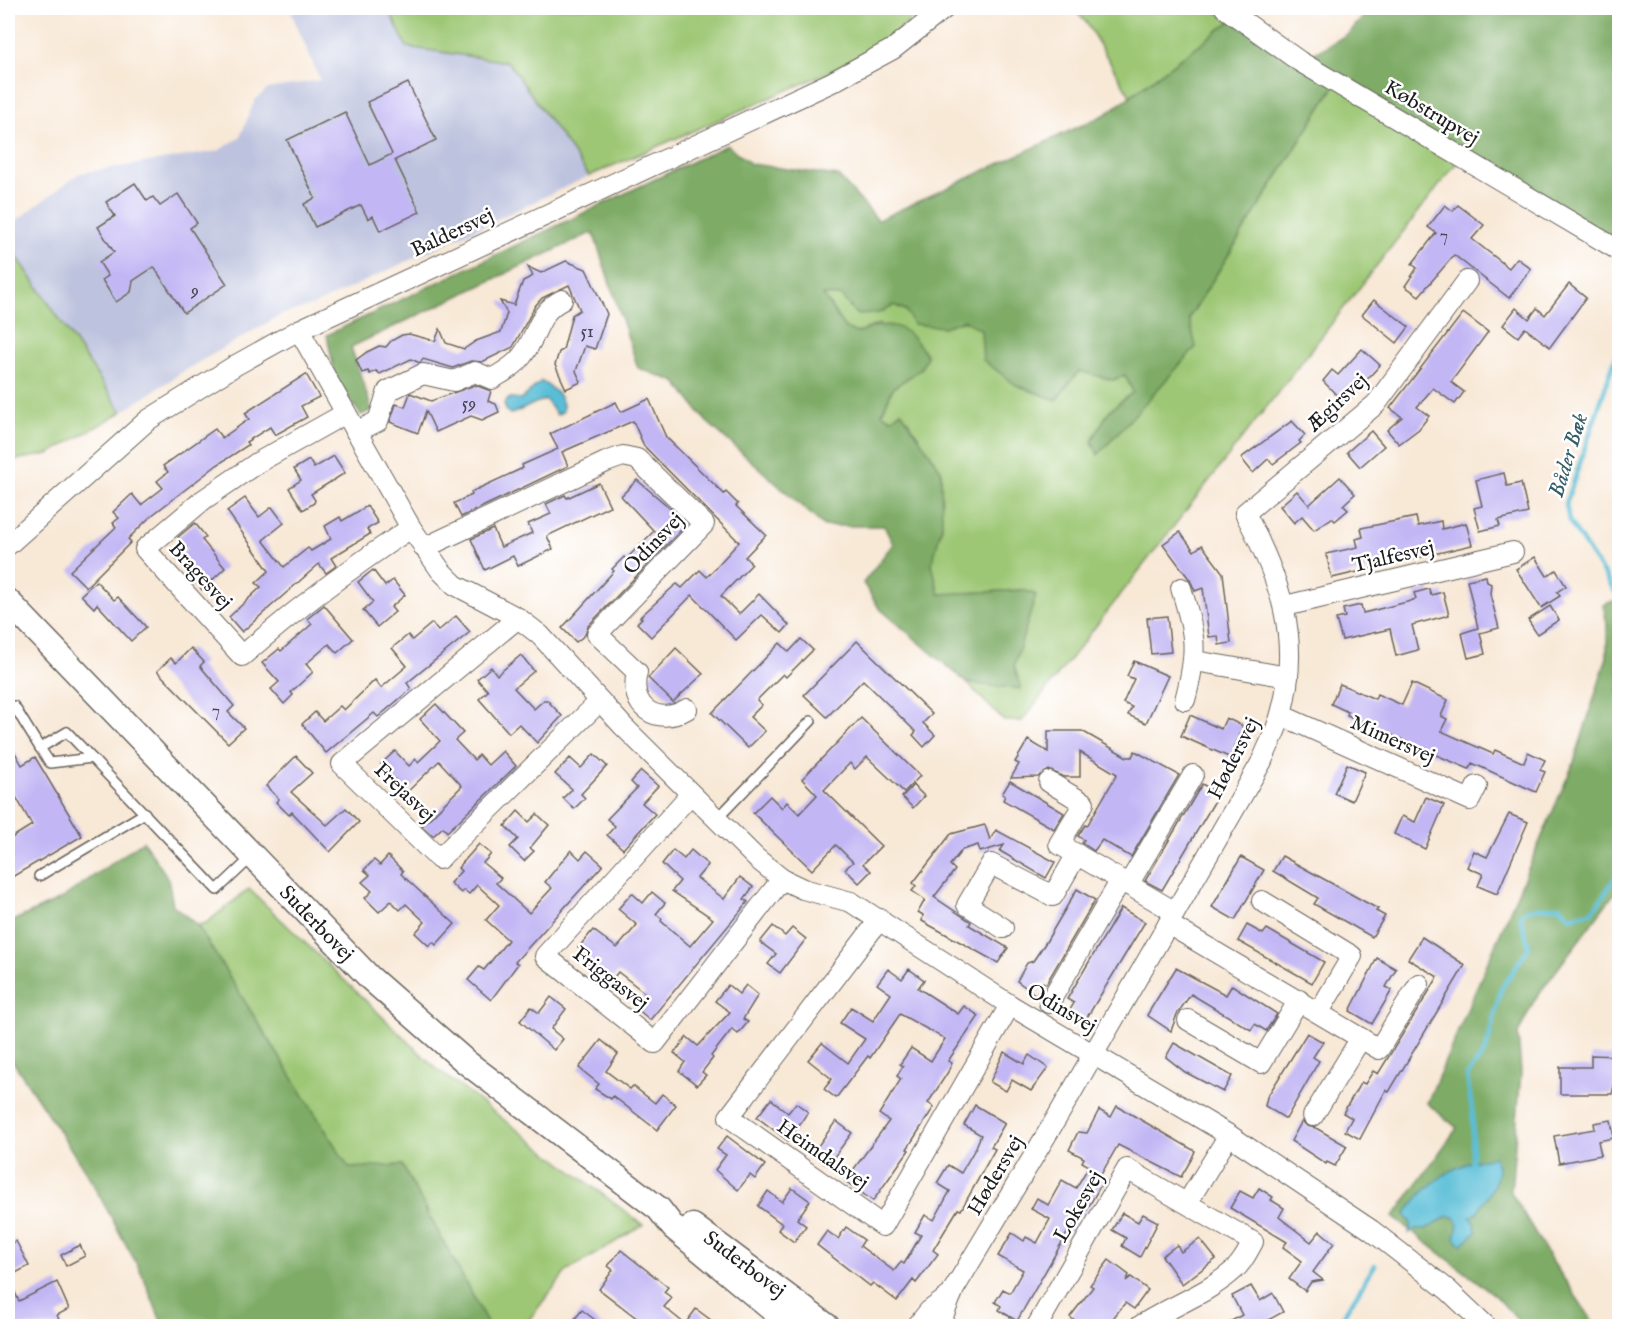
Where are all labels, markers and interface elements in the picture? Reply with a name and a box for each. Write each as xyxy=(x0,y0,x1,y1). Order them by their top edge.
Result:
street label: Købstrupvej xyxy=(1379,74,1484,152)
street label: Baldersvej xyxy=(407,202,498,264)
house number: 7 xyxy=(1440,225,1448,248)
house number: 9 xyxy=(190,280,199,303)
house number: 51 xyxy=(580,321,594,344)
street label: Ægirsvej xyxy=(1301,368,1374,439)
house number: 59 xyxy=(462,393,476,416)
water label: Båder Bæk xyxy=(1543,410,1595,501)
street label: Odinsvej xyxy=(618,507,690,581)
street label: Tjalfesvej xyxy=(1350,535,1437,580)
street label: Bragesvej xyxy=(162,536,238,616)
house number: 7 xyxy=(212,700,220,723)
street label: Mimersvej xyxy=(1346,710,1439,771)
street label: Hødersvej xyxy=(1202,713,1267,804)
street label: Frejasvej xyxy=(367,757,441,829)
street label: Suderbovej xyxy=(273,880,359,968)
street label: Friggasvej xyxy=(567,941,654,1017)
street label: Odinsvej xyxy=(1021,978,1101,1041)
street label: Heimdalsvej xyxy=(771,1114,873,1197)
street label: Hødersvej xyxy=(962,1131,1031,1221)
street label: Lokesvej xyxy=(1048,1166,1111,1247)
street label: Suderbovej xyxy=(697,1225,791,1305)

